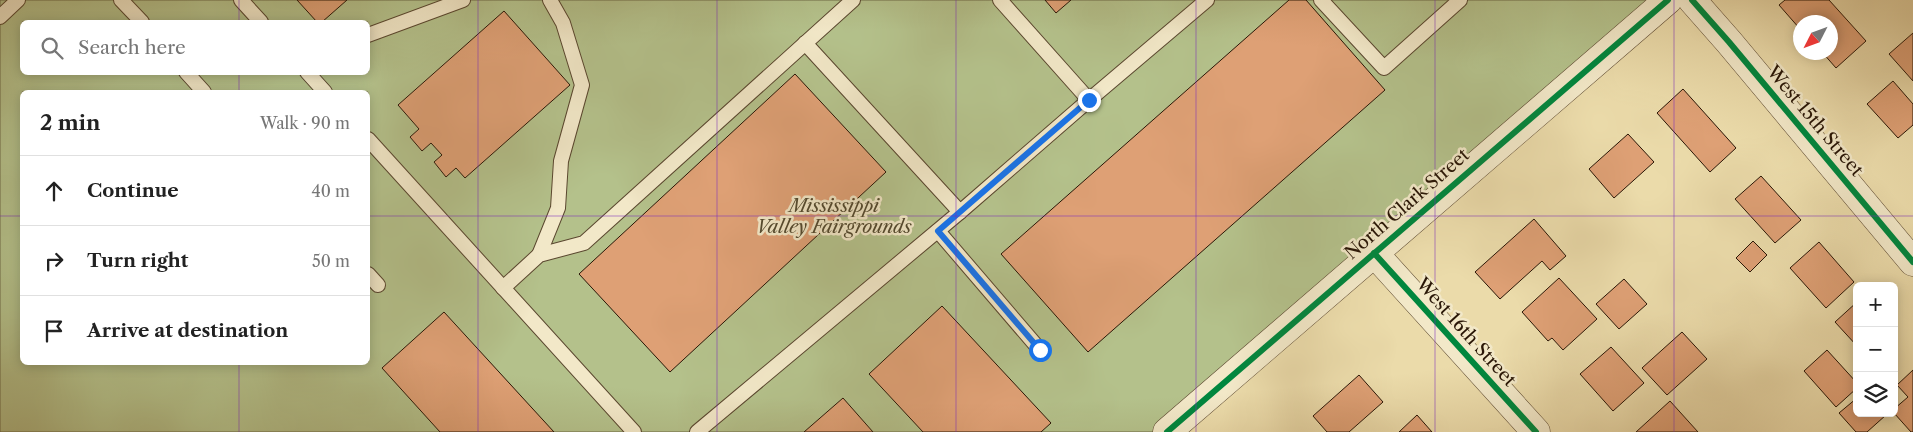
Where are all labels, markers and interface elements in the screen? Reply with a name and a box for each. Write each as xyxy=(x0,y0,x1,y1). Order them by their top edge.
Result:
north arrow xyxy=(1793,15,1838,60)
search box xyxy=(20,20,370,75)
icon: search xyxy=(38,34,66,62)
text: Search here xyxy=(78,36,186,59)
street label: West 15th Street xyxy=(1762,60,1868,181)
route end xyxy=(1078,89,1101,112)
text: 2 min xyxy=(40,110,100,135)
text: Walk · 90 m xyxy=(260,113,350,133)
street label: North Clark Street xyxy=(1340,144,1474,264)
icon: ahead xyxy=(40,177,68,205)
text: Continue xyxy=(87,179,179,202)
text: 40 m xyxy=(311,181,350,201)
park label: Mississippi Valley Fairgrounds xyxy=(756,195,912,238)
icon: right xyxy=(40,247,68,275)
text: Turn right xyxy=(87,249,188,272)
text: 50 m xyxy=(312,251,350,271)
street label: West 16th Street xyxy=(1411,272,1521,391)
map controls xyxy=(1853,282,1898,417)
button: + xyxy=(1853,282,1898,327)
icon: arrive xyxy=(40,317,68,345)
text: Arrive at destination xyxy=(87,319,288,342)
button: − xyxy=(1853,327,1898,372)
route start xyxy=(1029,339,1052,362)
button: layers xyxy=(1853,372,1898,417)

